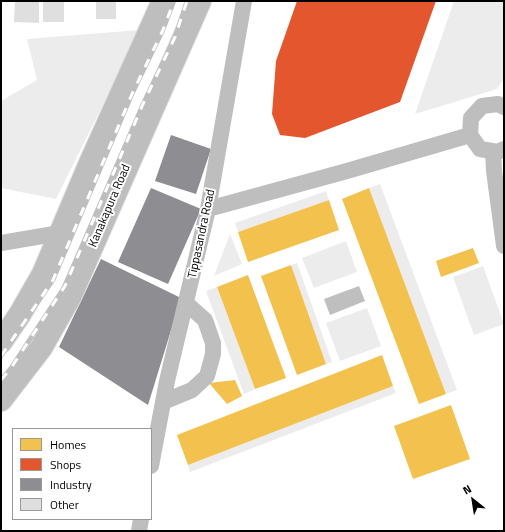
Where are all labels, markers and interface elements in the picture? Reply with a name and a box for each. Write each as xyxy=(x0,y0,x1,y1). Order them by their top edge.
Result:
street label: Kanakapura Road xyxy=(86,162,134,250)
street label: Tippasandra Road xyxy=(186,188,218,280)
legend xyxy=(12,428,152,520)
text: Homes xyxy=(50,435,86,454)
text: Shops xyxy=(50,455,81,474)
text: Industry xyxy=(50,475,92,494)
north arrow xyxy=(453,480,493,520)
text: N xyxy=(460,481,474,498)
text: Other xyxy=(50,495,79,514)

